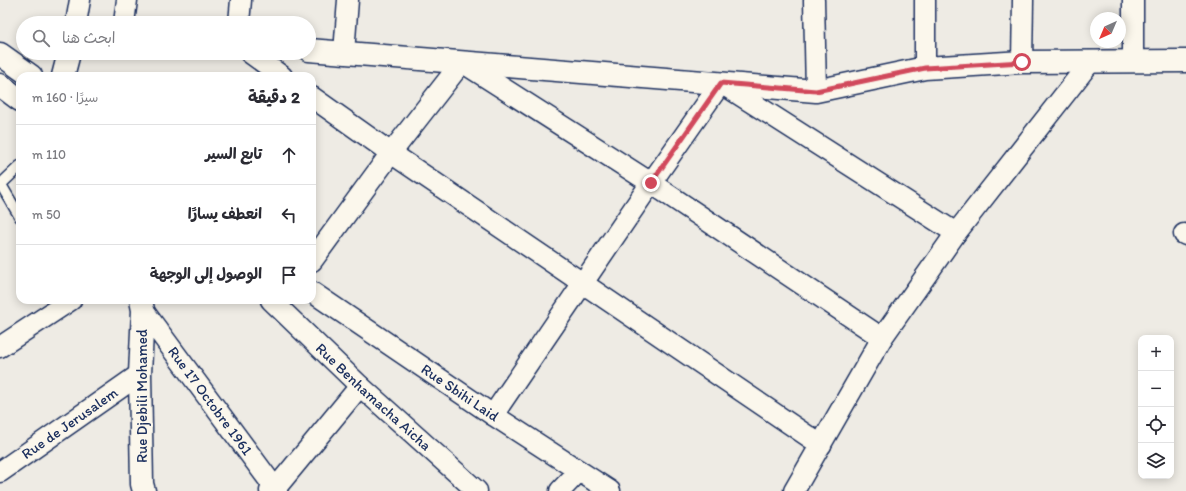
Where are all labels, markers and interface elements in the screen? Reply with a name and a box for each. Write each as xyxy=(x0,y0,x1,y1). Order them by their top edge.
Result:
north arrow xyxy=(1090,12,1126,48)
search box xyxy=(16,16,316,60)
icon: search xyxy=(30,27,52,49)
text: ابحث هنا xyxy=(62,29,116,47)
route start xyxy=(1013,53,1031,71)
text: 2 دقيقة xyxy=(248,87,300,107)
text: سيرًا · 160 m xyxy=(32,90,98,105)
icon: ahead xyxy=(278,144,300,166)
text: تابع السير xyxy=(205,145,262,163)
text: 110 m xyxy=(32,147,66,162)
route end xyxy=(642,174,660,192)
icon: left xyxy=(278,204,300,226)
text: انعطف يسارًا xyxy=(188,205,262,223)
text: 50 m xyxy=(32,207,61,222)
icon: arrive xyxy=(278,264,300,286)
text: الوصول إلى الوجهة xyxy=(150,265,262,283)
street label: Rue Djebili Mohamed xyxy=(133,329,151,463)
map controls xyxy=(1138,335,1174,479)
button: + xyxy=(1138,335,1174,371)
street label: Rue Benhamacha Aicha xyxy=(312,339,435,455)
street label: Rue 17 Octobre 1961 xyxy=(164,343,256,459)
street label: Rue Sbihi Laid xyxy=(418,360,502,425)
button: − xyxy=(1138,371,1174,407)
street label: Rue de Jerusalem xyxy=(18,383,121,463)
button: locate xyxy=(1138,407,1174,443)
button: layers xyxy=(1138,443,1174,479)

